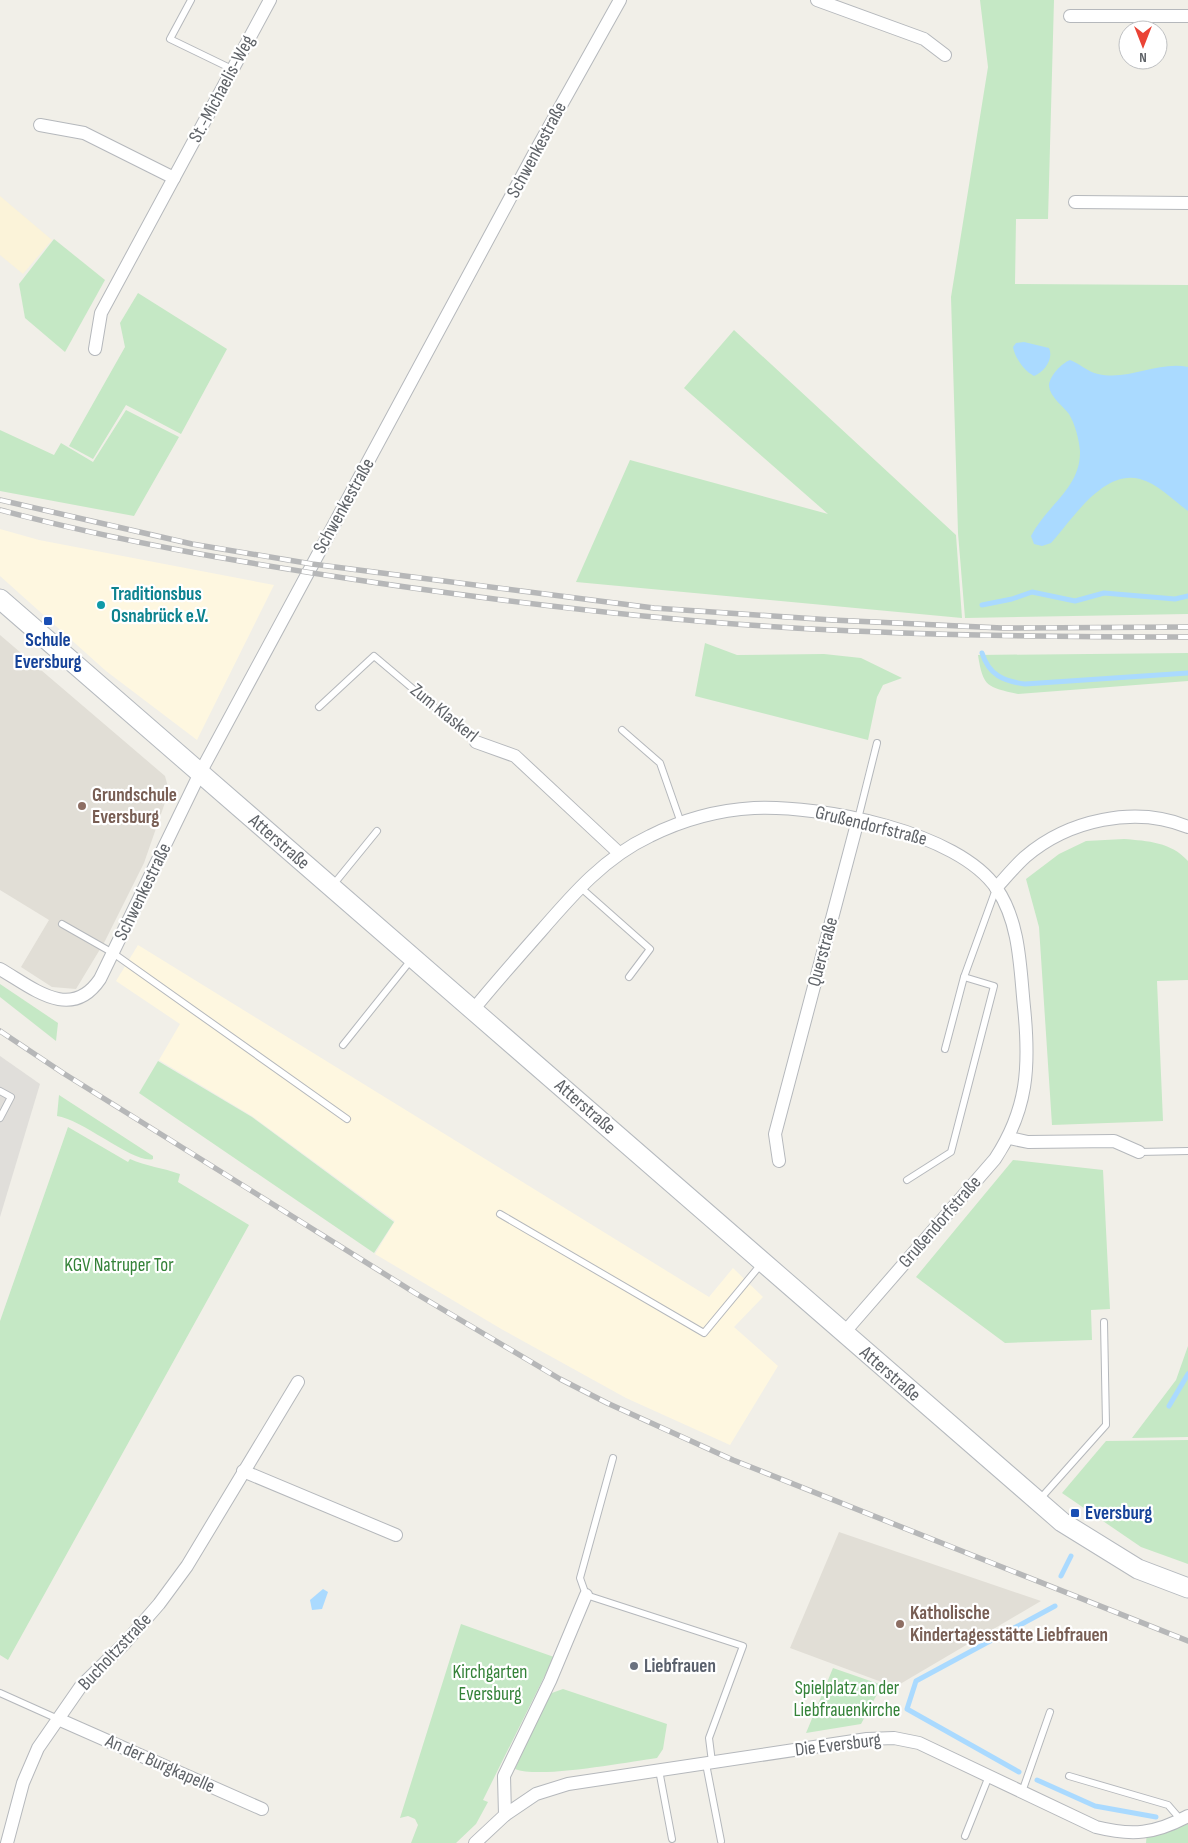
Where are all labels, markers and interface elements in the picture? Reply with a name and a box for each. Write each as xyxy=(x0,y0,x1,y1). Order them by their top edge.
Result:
north arrow xyxy=(1118,20,1168,70)
street label: St.-Michaelis-Weg xyxy=(184,31,260,147)
text: N xyxy=(1139,49,1147,66)
street label: Schwenkestraße xyxy=(502,98,572,202)
street label: Schwenkestraße xyxy=(308,454,380,558)
place label: Traditionsbus Osnabrück e.V. xyxy=(111,583,209,628)
marker: Traditionsbus Osnabrück e.V. xyxy=(95,599,107,611)
marker: Schule Eversburg xyxy=(42,615,54,627)
place label: Schule Eversburg xyxy=(14,629,82,674)
street label: Zum Klaskerl xyxy=(405,679,483,747)
place label: Grundschule Eversburg xyxy=(92,784,177,829)
marker: Grundschule Eversburg xyxy=(76,800,88,812)
street label: Grußendorfstraße xyxy=(813,801,929,851)
street label: Atterstraße xyxy=(243,809,314,875)
street label: Schwenkestraße xyxy=(110,840,176,944)
street label: Querstraße xyxy=(803,915,843,989)
street label: Atterstraße xyxy=(549,1074,620,1140)
street label: Grußendorfstraße xyxy=(894,1171,986,1273)
park label: KGV Natruper Tor xyxy=(64,1254,174,1277)
street label: Atterstraße xyxy=(854,1341,925,1407)
place label: Eversburg xyxy=(1085,1502,1152,1525)
marker: Eversburg xyxy=(1069,1507,1081,1519)
place label: Katholische Kindertagesstätte Liebfrauen xyxy=(910,1602,1108,1647)
street label: Bucholtzstraße xyxy=(74,1609,156,1695)
marker: Katholische Kindertagesstätte Liebfrauen xyxy=(894,1618,906,1630)
place label: Liebfrauen xyxy=(644,1655,716,1678)
marker: Liebfrauen xyxy=(628,1660,640,1672)
park label: Kirchgarten Eversburg xyxy=(453,1661,527,1706)
park label: Spielplatz an der Liebfrauenkirche xyxy=(793,1677,901,1722)
street label: Die Eversburg xyxy=(794,1728,883,1762)
street label: An der Burgkapelle xyxy=(101,1729,218,1798)

